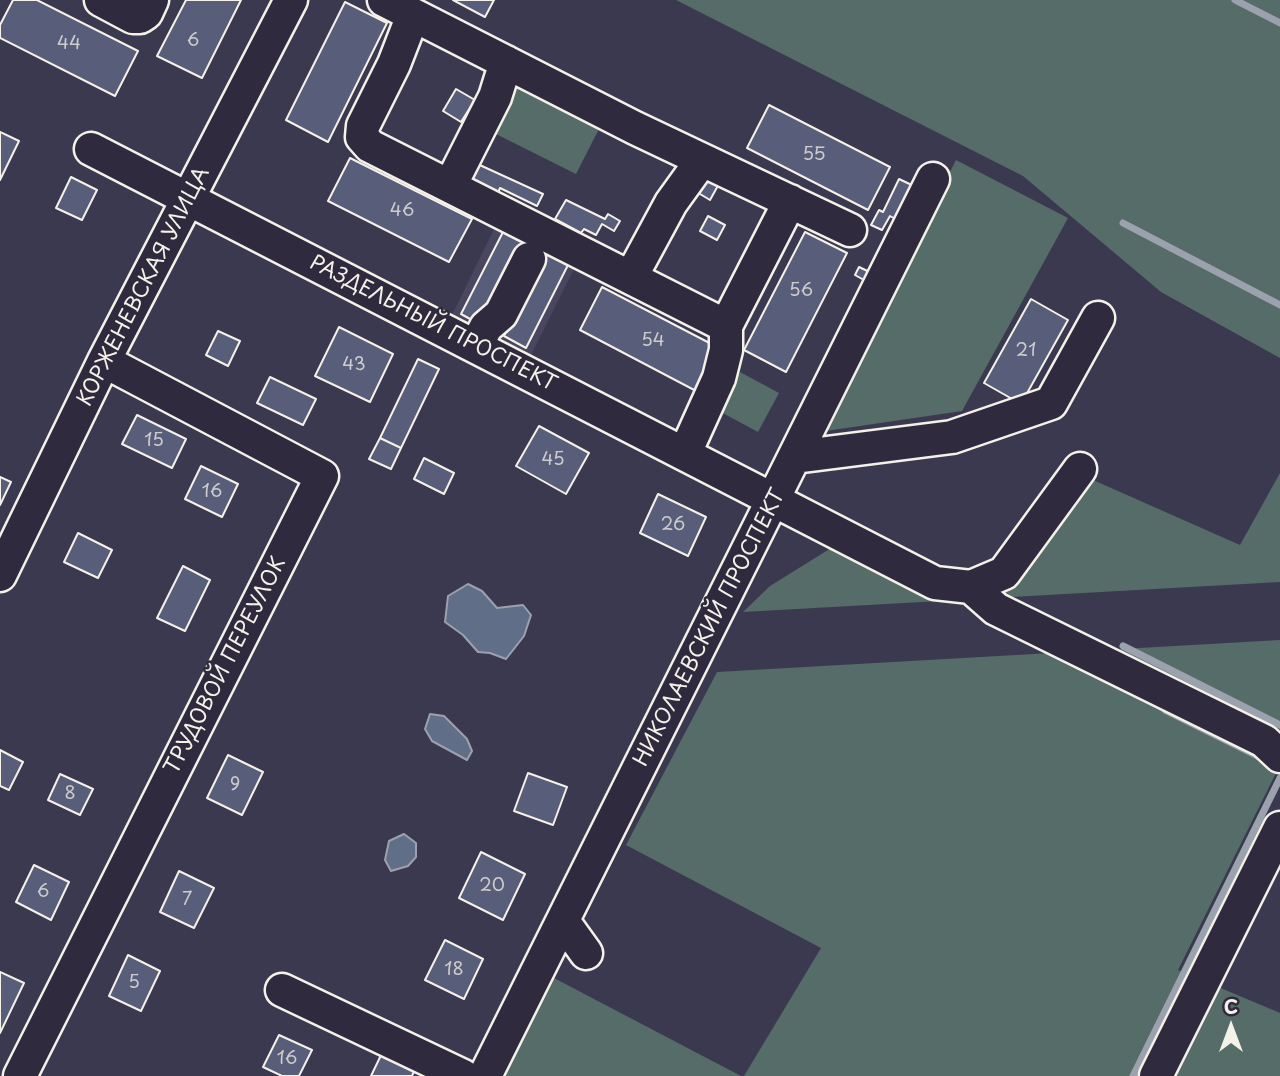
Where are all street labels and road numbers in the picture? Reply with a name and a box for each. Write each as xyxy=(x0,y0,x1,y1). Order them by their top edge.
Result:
street label: КОРЖЕНЕВСКАЯ УЛИЦА xyxy=(73,163,215,411)
street label: РАЗДЕЛЬНЫЙ ПРОСПЕКТ xyxy=(305,251,561,397)
street label: НИКОЛАЕВСКИЙ ПРОСПЕКТ xyxy=(629,485,791,771)
street label: ТРУДОВОЙ ПЕРЕУЛОК xyxy=(160,553,292,779)

